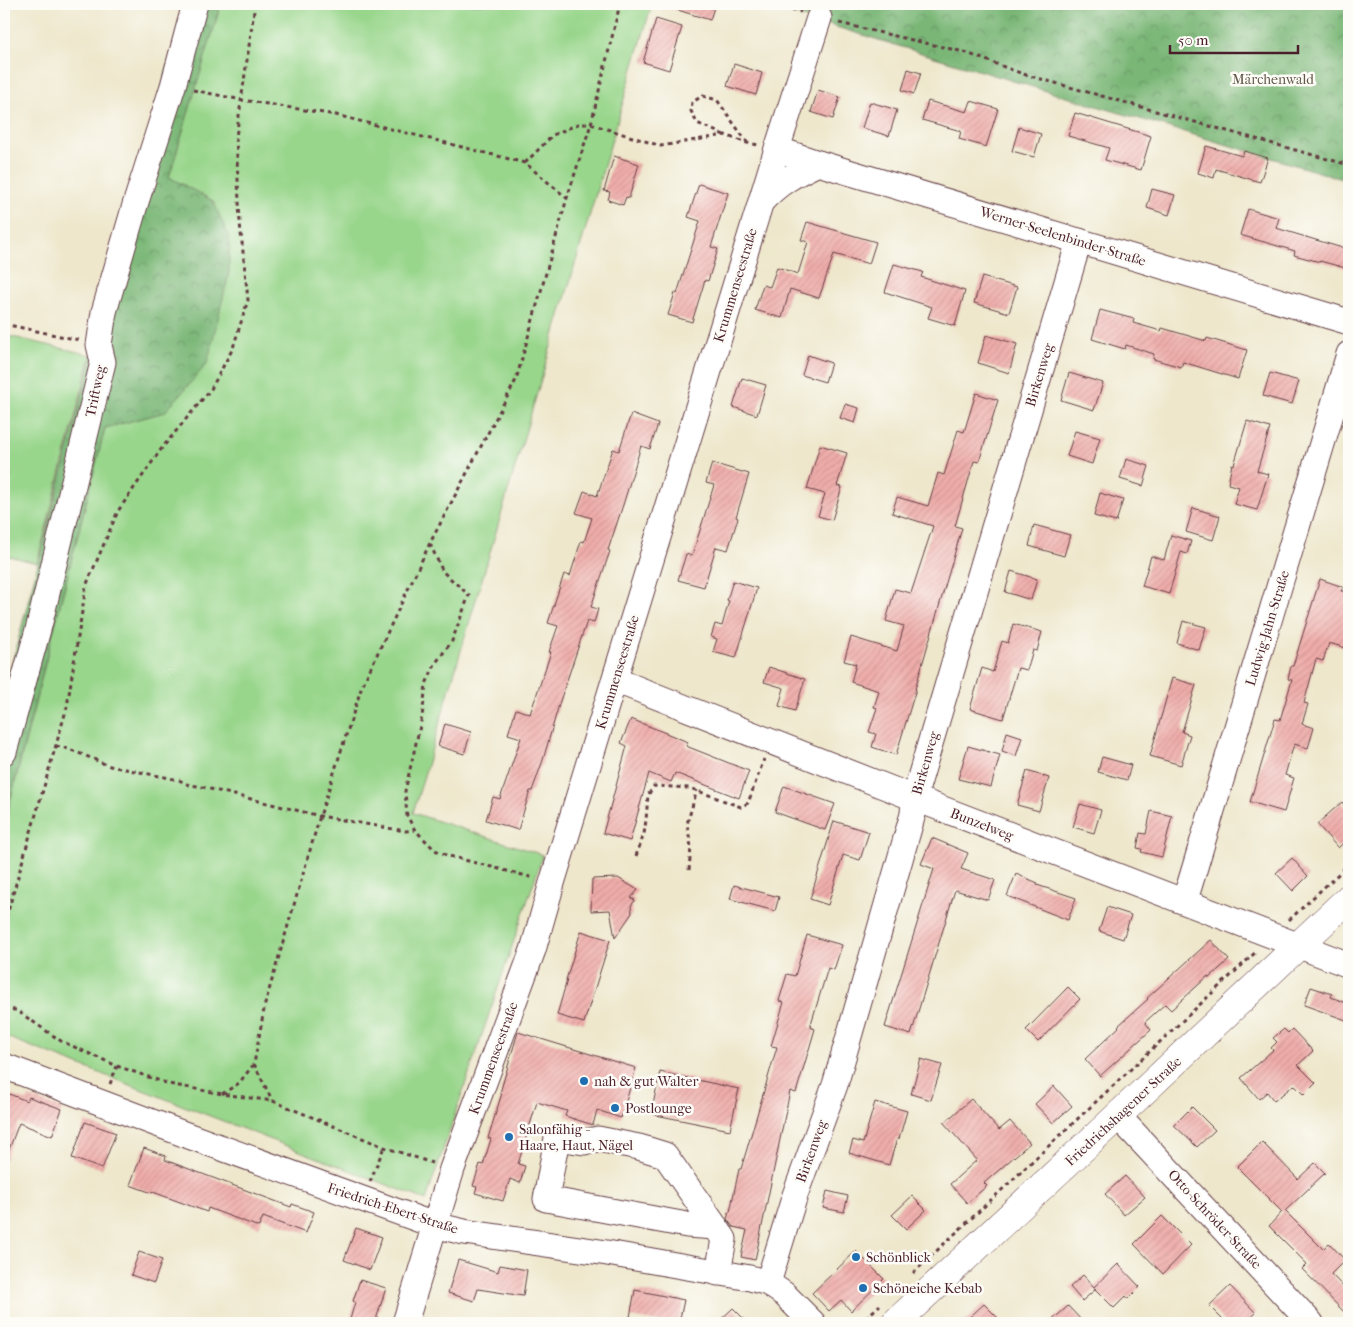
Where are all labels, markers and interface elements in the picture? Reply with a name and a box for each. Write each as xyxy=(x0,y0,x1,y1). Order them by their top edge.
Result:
scale bar xyxy=(1170,22,1298,54)
text: 50 m xyxy=(1178,31,1209,49)
park label: Märchenwald xyxy=(1232,71,1314,88)
street label: Werner-Seelenbinder-Straße xyxy=(977,203,1148,270)
street label: Krummenseestraße xyxy=(710,226,761,344)
street label: Birkenweg xyxy=(1022,341,1057,409)
street label: Triftweg xyxy=(82,363,109,419)
street label: Ludwig-Jahn-Straße xyxy=(1242,568,1293,688)
street label: Krummenseestraße xyxy=(592,613,643,731)
street label: Birkenweg xyxy=(908,729,943,797)
street label: Bunzelweg xyxy=(948,805,1016,845)
street label: Krummenseestraße xyxy=(465,999,522,1117)
street label: Friedrichshagener Straße xyxy=(1062,1053,1185,1170)
place label: nah & gut Walter xyxy=(594,1073,699,1090)
marker: nah & gut Walter xyxy=(578,1075,590,1087)
place label: Postlounge xyxy=(625,1100,692,1117)
marker: Postlounge xyxy=(609,1102,621,1114)
street label: Birkenweg xyxy=(792,1117,831,1185)
place label: Salonfähig - Haare, Haut, Nägel xyxy=(519,1121,633,1154)
marker: Salonfähig - Haare, Haut, Nägel xyxy=(503,1131,515,1143)
street label: Otto-Schröder-Straße xyxy=(1164,1166,1265,1273)
street label: Friedrich-Ebert-Straße xyxy=(325,1179,460,1238)
place label: Schönblick xyxy=(866,1249,931,1266)
marker: Schönblick xyxy=(850,1251,862,1263)
place label: Schöneiche Kebab xyxy=(873,1280,982,1297)
marker: Schöneiche Kebab xyxy=(857,1282,869,1294)

